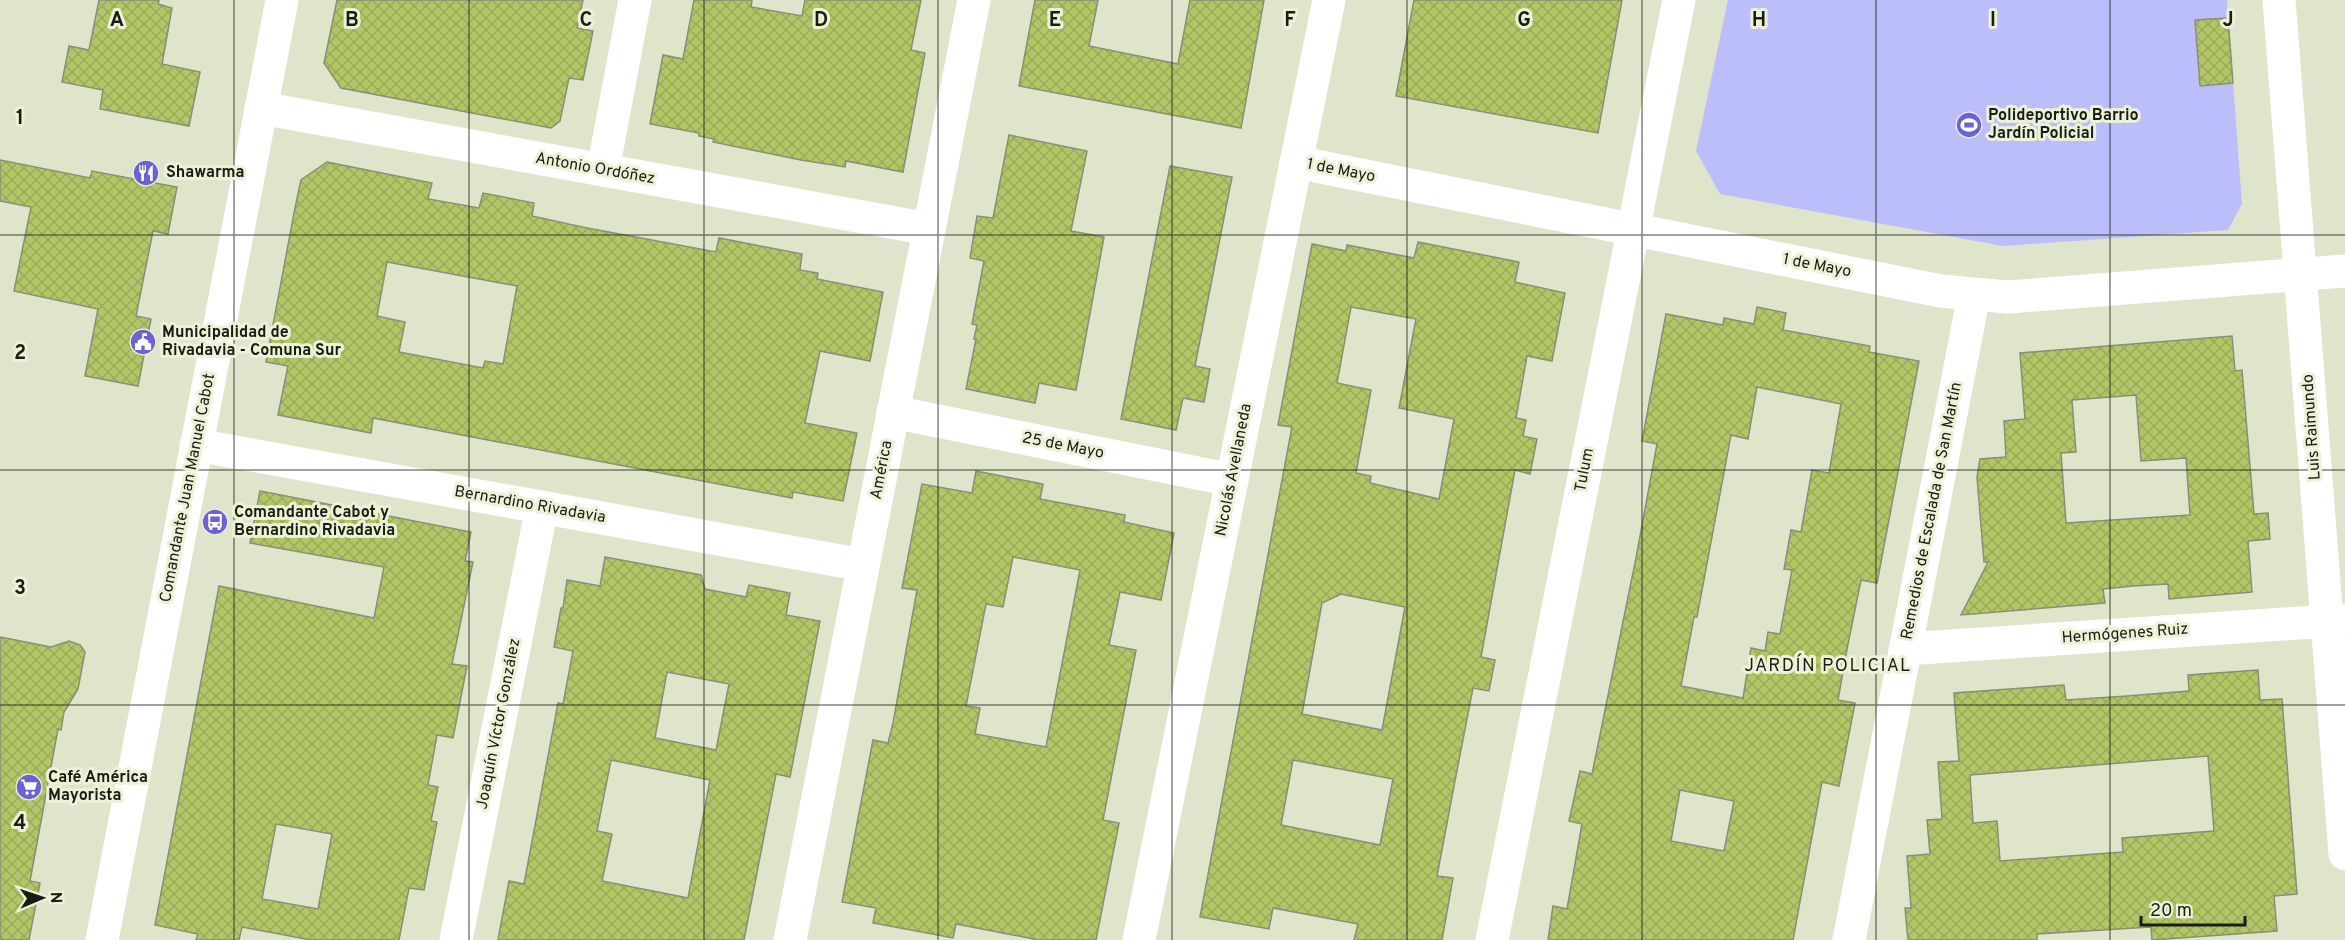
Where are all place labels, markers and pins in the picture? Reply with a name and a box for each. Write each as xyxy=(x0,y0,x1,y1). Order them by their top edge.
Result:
place label: Polideportivo Barrio Jardín Policial xyxy=(1988,106,2139,144)
sports icon: Polideportivo Barrio Jardín Policial xyxy=(1954,110,1984,140)
restaurant icon: Shawarma xyxy=(131,158,161,188)
place label: Shawarma xyxy=(166,163,244,183)
place label: Municipalidad de Rivadavia - Comuna Sur xyxy=(162,323,341,361)
public building icon: Municipalidad de Rivadavia - Comuna Sur xyxy=(128,327,158,357)
place label: Comandante Cabot y Bernardino Rivadavia xyxy=(234,503,395,541)
bus stop icon: Comandante Cabot y Bernardino Rivadavia xyxy=(200,507,230,537)
place label: Café América Mayorista xyxy=(48,768,148,806)
supermarket icon: Café América Mayorista xyxy=(14,772,44,802)

